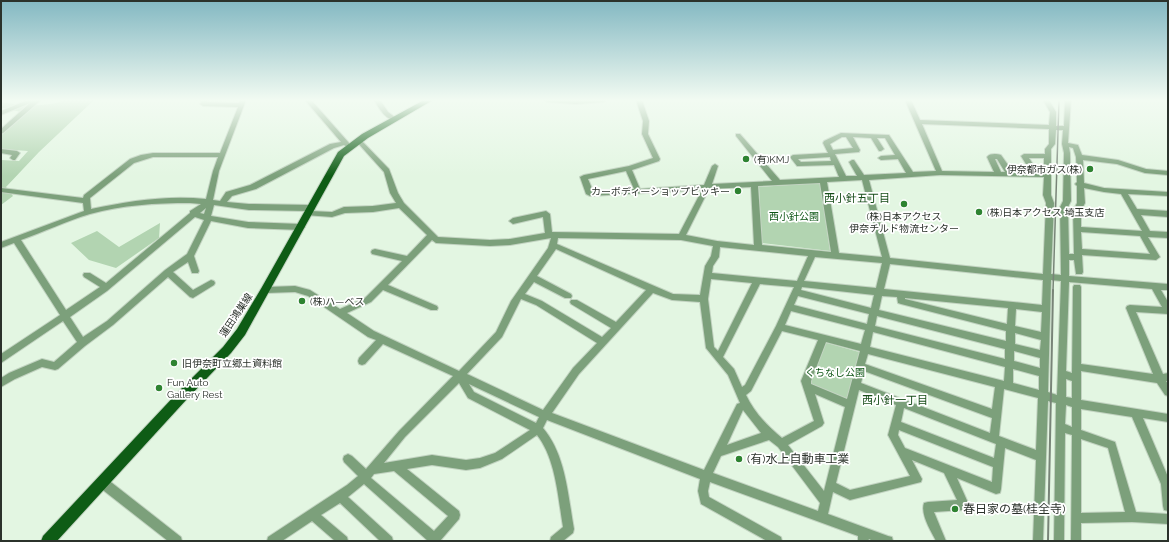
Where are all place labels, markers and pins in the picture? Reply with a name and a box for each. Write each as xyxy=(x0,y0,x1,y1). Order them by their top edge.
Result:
marker: (有)KMJ xyxy=(741,154,751,164)
place label: (有)KMJ xyxy=(754,154,790,165)
place label: 伊奈都市ガス(株) xyxy=(1007,164,1082,175)
marker: 伊奈都市ガス(株) xyxy=(1085,164,1095,174)
place label: カーボディーショップビッキー xyxy=(591,186,730,197)
marker: カーボディーショップビッキー xyxy=(733,186,743,196)
marker: (株)日本アクセス 伊奈チルド物流センター xyxy=(899,199,909,209)
marker: (株)日本アクセス 埼玉支店 xyxy=(974,207,984,217)
place label: (株)日本アクセス 埼玉支店 xyxy=(987,207,1104,218)
place label: (株)日本アクセス 伊奈チルド物流センター xyxy=(849,211,959,234)
marker: (株)ハ―ベス xyxy=(297,296,307,306)
place label: (株)ハ―ベス xyxy=(310,296,365,307)
marker: 旧伊奈町立郷土資料館 xyxy=(169,358,179,368)
place label: 旧伊奈町立郷土資料館 xyxy=(182,358,282,369)
place label: Fun Auto Gallery Rest xyxy=(167,377,223,400)
marker: Fun Auto Gallery Rest xyxy=(154,383,164,393)
place label: (有)水上自動車工業 xyxy=(747,452,849,466)
marker: (有)水上自動車工業 xyxy=(734,454,744,464)
place label: 春日家の墓(桂全寺) xyxy=(963,502,1065,516)
marker: 春日家の墓(桂全寺) xyxy=(950,504,960,514)

